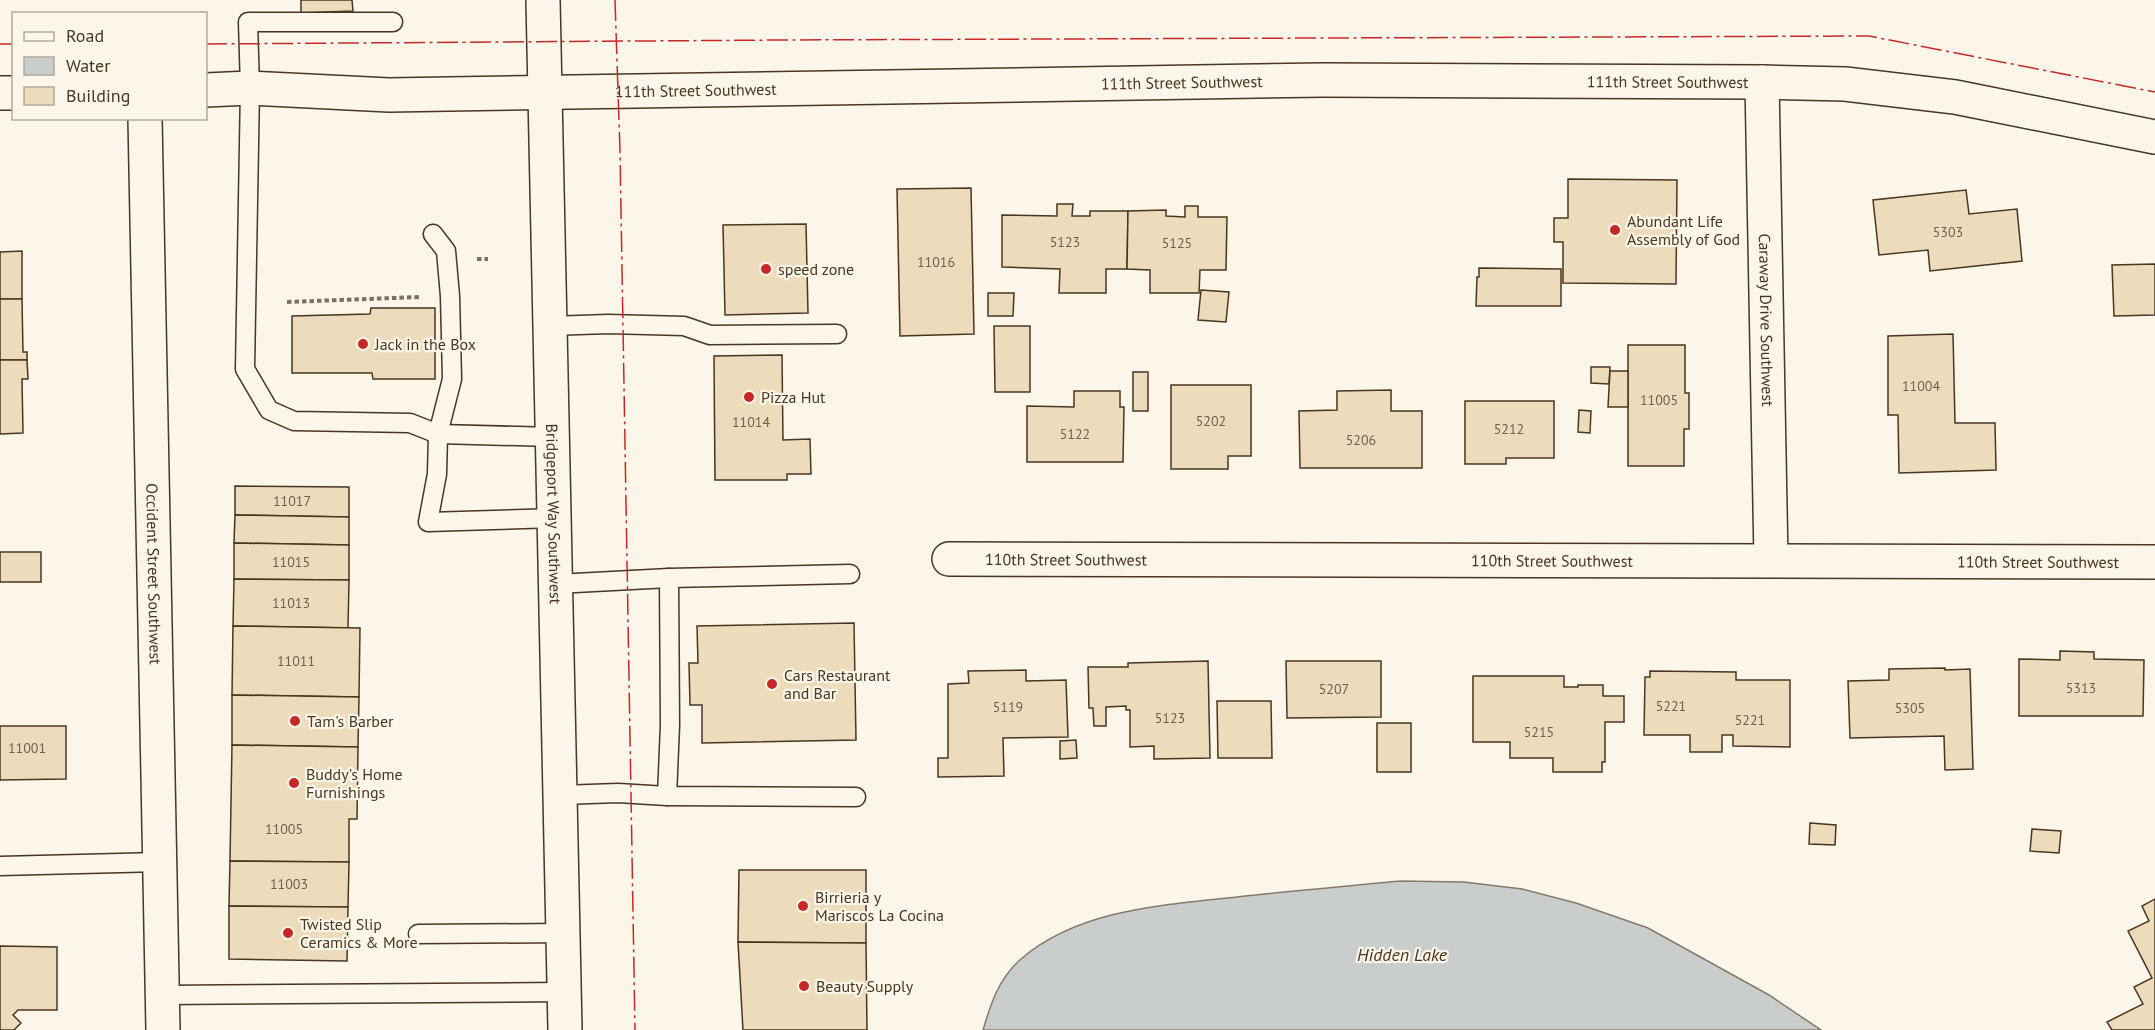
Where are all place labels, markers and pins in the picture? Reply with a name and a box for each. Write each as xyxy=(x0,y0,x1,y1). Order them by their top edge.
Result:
place label: Abundant Life Assembly of God xyxy=(1627,211,1740,249)
marker: Abundant Life Assembly of God xyxy=(1608,223,1622,237)
place label: speed zone xyxy=(778,259,854,279)
marker: speed zone xyxy=(759,262,773,276)
place label: Jack in the Box xyxy=(374,334,476,354)
marker: Jack in the Box xyxy=(356,337,370,351)
place label: Pizza Hut xyxy=(761,387,826,407)
marker: Pizza Hut xyxy=(742,390,756,404)
place label: Cars Restaurant and Bar xyxy=(784,665,891,703)
marker: Cars Restaurant and Bar xyxy=(765,677,779,691)
place label: Tam's Barber xyxy=(307,711,394,731)
marker: Tam's Barber xyxy=(288,714,302,728)
place label: Buddy's Home Furnishings xyxy=(306,764,403,802)
marker: Buddy's Home Furnishings xyxy=(287,776,301,790)
place label: Birrieria y Mariscos La Cocina xyxy=(815,887,944,925)
marker: Birrieria y Mariscos La Cocina xyxy=(796,899,810,913)
place label: Twisted Slip Ceramics & More xyxy=(300,914,418,952)
marker: Twisted Slip Ceramics & More xyxy=(281,926,295,940)
place label: Beauty Supply xyxy=(816,976,914,996)
marker: Beauty Supply xyxy=(797,979,811,993)

